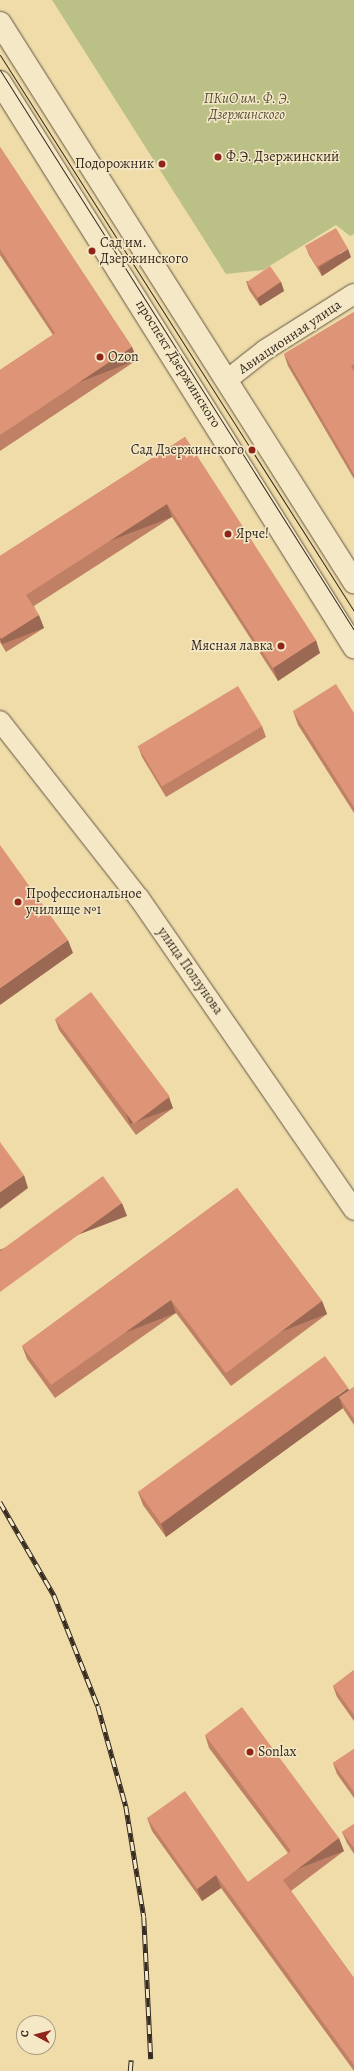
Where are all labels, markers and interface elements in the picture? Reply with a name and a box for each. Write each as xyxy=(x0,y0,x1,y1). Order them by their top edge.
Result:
park label: ПКиО им. Ф. Э. Дзержинского xyxy=(204,91,290,124)
place label: Ф.Э. Дзержинский xyxy=(226,149,340,165)
marker: Ф.Э. Дзержинский xyxy=(213,152,223,162)
place label: Подорожник xyxy=(75,156,154,172)
marker: Подорожник xyxy=(157,159,167,169)
place label: Сад им. Дзержинского xyxy=(100,235,188,268)
marker: Сад им. Дзержинского xyxy=(87,246,97,256)
street label: Авиационная улица xyxy=(235,296,345,378)
street label: проспект Дзержинского xyxy=(132,297,224,431)
place label: Ozon xyxy=(108,349,139,365)
marker: Ozon xyxy=(95,352,105,362)
place label: Сад Дзержинского xyxy=(131,442,244,458)
marker: Сад Дзержинского xyxy=(247,445,257,455)
place label: Ярче! xyxy=(236,526,269,542)
marker: Ярче! xyxy=(223,529,233,539)
place label: Мясная лавка xyxy=(191,638,273,654)
marker: Мясная лавка xyxy=(276,641,286,651)
place label: Профессиональное училище №1 xyxy=(26,886,142,918)
marker: Профессиональное училище №1 xyxy=(13,897,23,907)
street label: улица Ползунова xyxy=(154,924,226,1018)
place label: Sonlax xyxy=(258,1744,296,1760)
marker: Sonlax xyxy=(245,1747,255,1757)
north arrow xyxy=(16,2015,56,2055)
text: С xyxy=(17,2029,32,2038)

